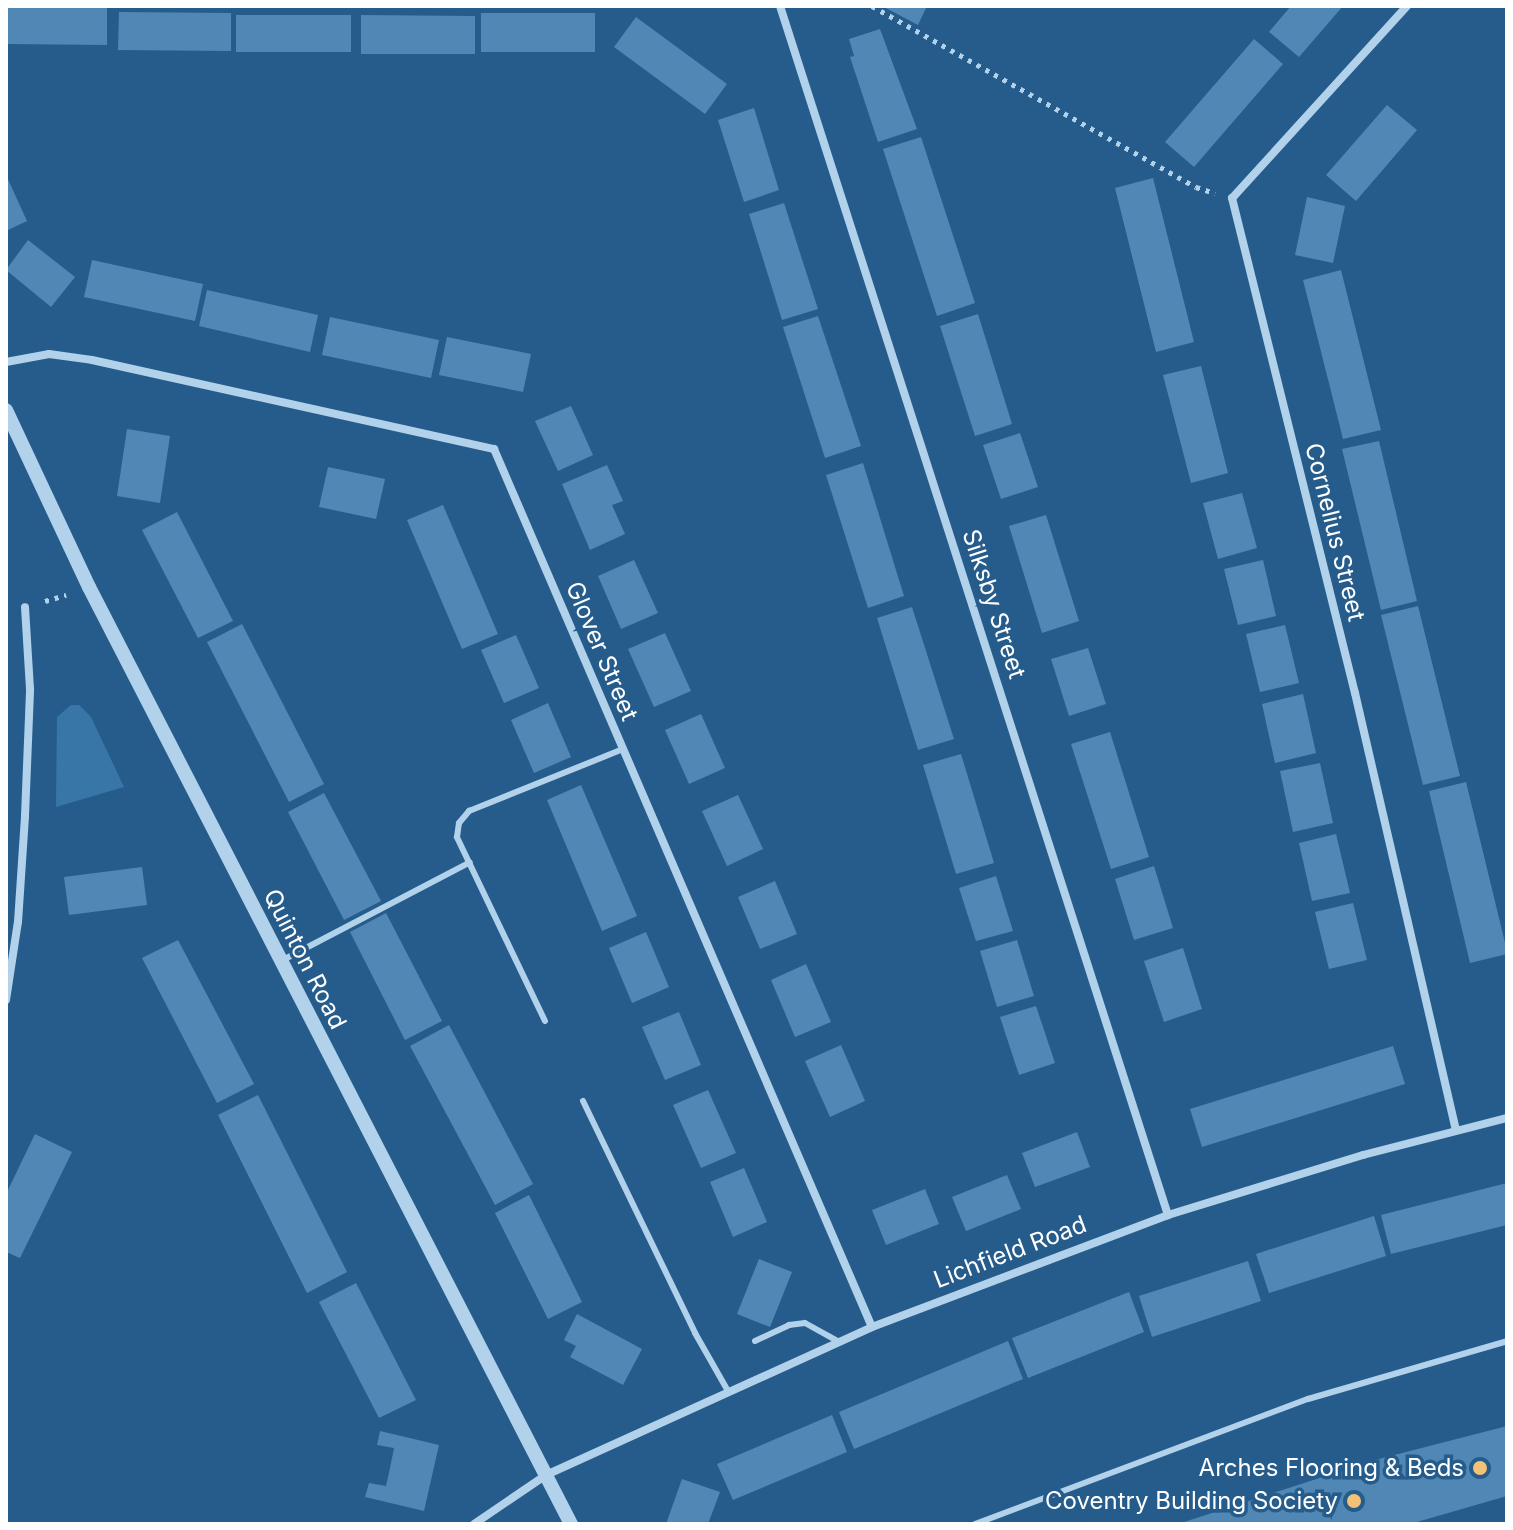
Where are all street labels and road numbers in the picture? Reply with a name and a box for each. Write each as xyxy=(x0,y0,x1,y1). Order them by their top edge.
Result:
street label: Cornelius Street xyxy=(1299,440,1371,624)
street label: Silksby Street xyxy=(956,526,1032,682)
street label: Glover Street xyxy=(560,577,644,725)
street label: Quinton Road xyxy=(257,884,353,1034)
street label: Lichfield Road xyxy=(930,1210,1090,1294)

